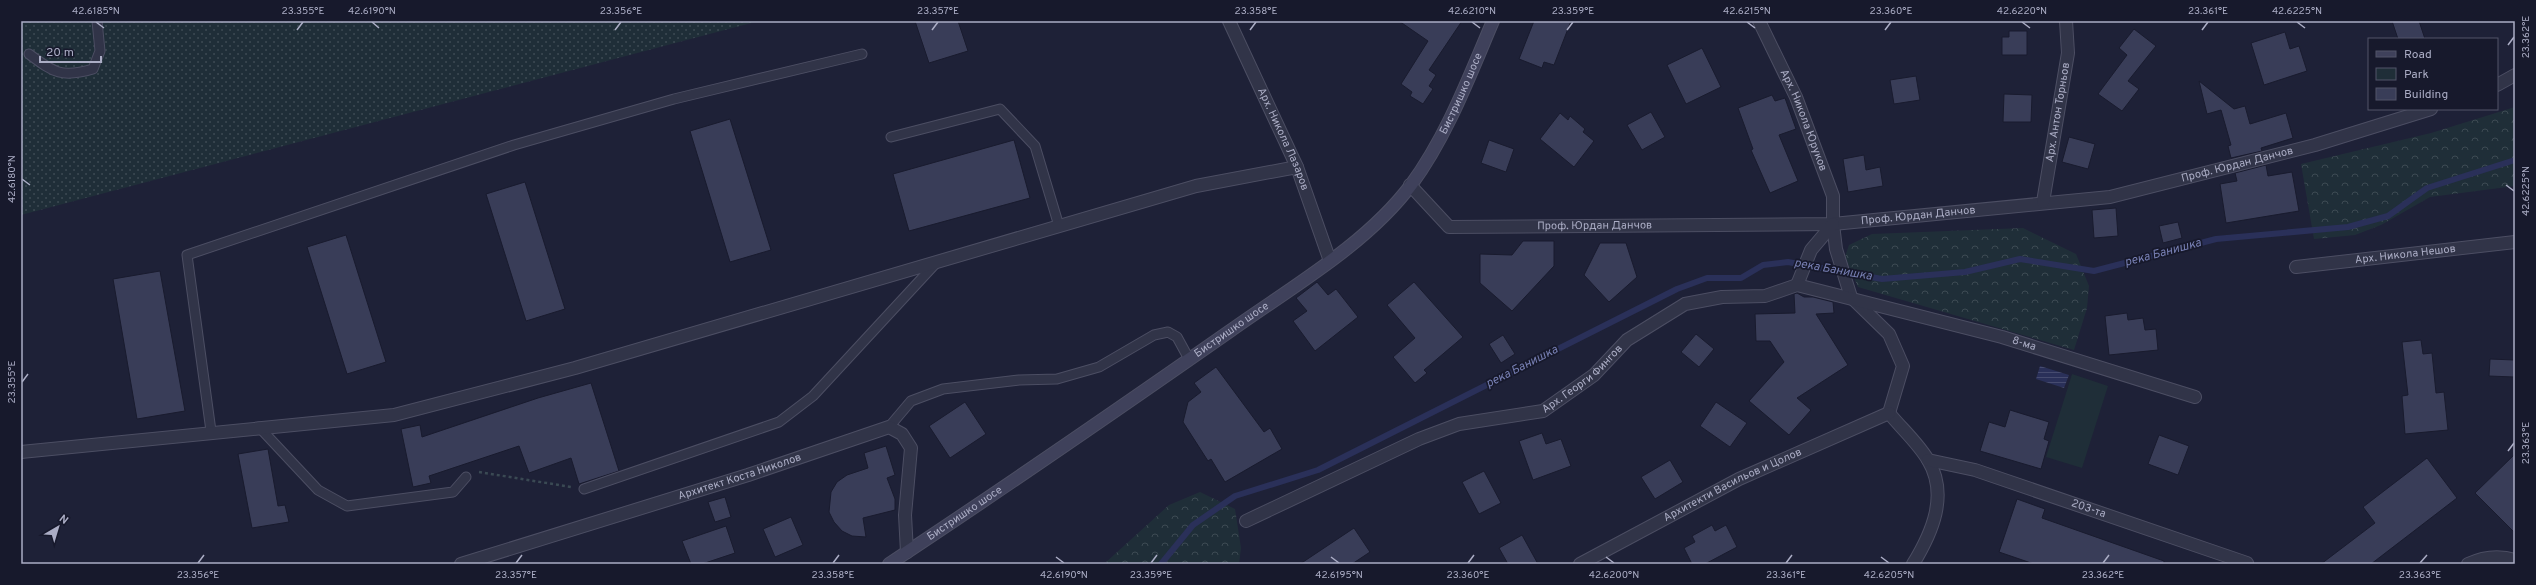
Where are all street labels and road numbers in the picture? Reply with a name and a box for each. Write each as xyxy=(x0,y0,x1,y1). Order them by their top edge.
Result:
street label: Бистришко шосе xyxy=(1437,51,1486,137)
street label: Арх. Антон Торньов xyxy=(2043,61,2073,163)
street label: Арх. Никола Юруков xyxy=(1777,67,1830,173)
street label: Арх. Никола Лазаров xyxy=(1254,86,1312,192)
street label: Проф. Юрдан Данчов xyxy=(2180,144,2295,186)
street label: Проф. Юрдан Данчов xyxy=(1860,203,1976,228)
street label: Проф. Юрдан Данчов xyxy=(1537,218,1652,233)
street label: Арх. Никола Нешов xyxy=(2354,242,2456,267)
street label: Бистришко шосе xyxy=(1192,299,1272,361)
street label: 8-ма xyxy=(2010,334,2038,354)
street label: Арх. Георги Фингов xyxy=(1539,342,1626,417)
street label: Архитекти Васильов и Цолов xyxy=(1661,445,1804,525)
street label: Архитект Коста Николов xyxy=(676,450,803,503)
street label: Бистришко шосе xyxy=(924,483,1005,544)
street label: 203-та xyxy=(2069,496,2108,521)

